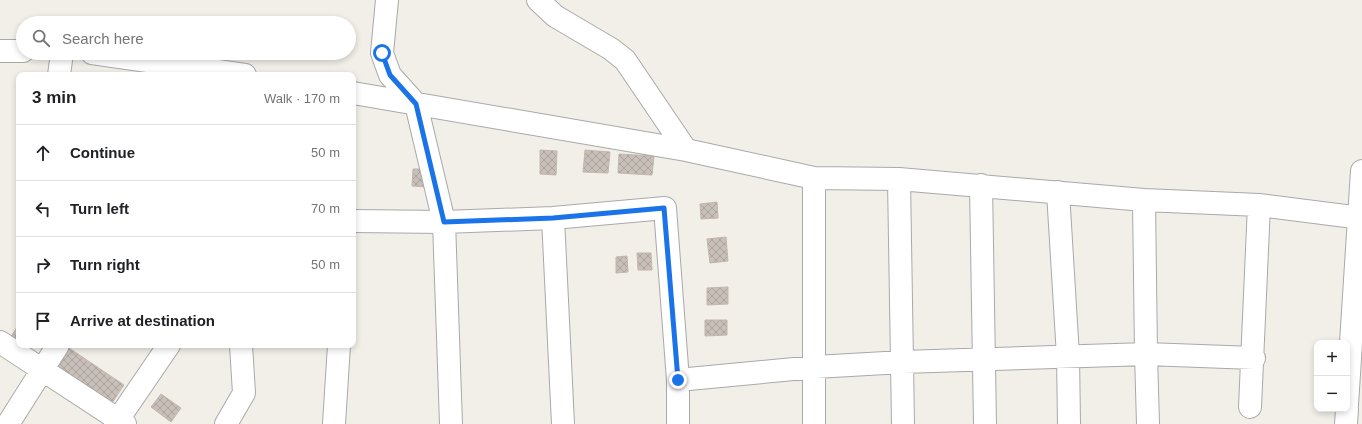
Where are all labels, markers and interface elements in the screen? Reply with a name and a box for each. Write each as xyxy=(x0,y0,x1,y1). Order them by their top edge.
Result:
search box xyxy=(16,16,356,60)
icon: search xyxy=(30,27,52,49)
text: Search here xyxy=(62,30,144,47)
route start xyxy=(373,44,391,62)
text: 3 min xyxy=(32,88,76,107)
text: Walk · 170 m xyxy=(264,91,340,106)
icon: ahead xyxy=(32,142,54,164)
text: Continue xyxy=(70,144,135,161)
text: 50 m xyxy=(311,145,340,160)
icon: left xyxy=(32,198,54,220)
text: Turn left xyxy=(70,200,129,217)
text: 70 m xyxy=(311,201,340,216)
icon: right xyxy=(32,254,54,276)
text: Turn right xyxy=(70,256,140,273)
text: 50 m xyxy=(311,257,340,272)
icon: arrive xyxy=(32,310,54,332)
text: Arrive at destination xyxy=(70,312,215,329)
map controls xyxy=(1314,340,1350,412)
button: + xyxy=(1314,340,1350,376)
route end xyxy=(669,371,687,389)
button: − xyxy=(1314,376,1350,412)

